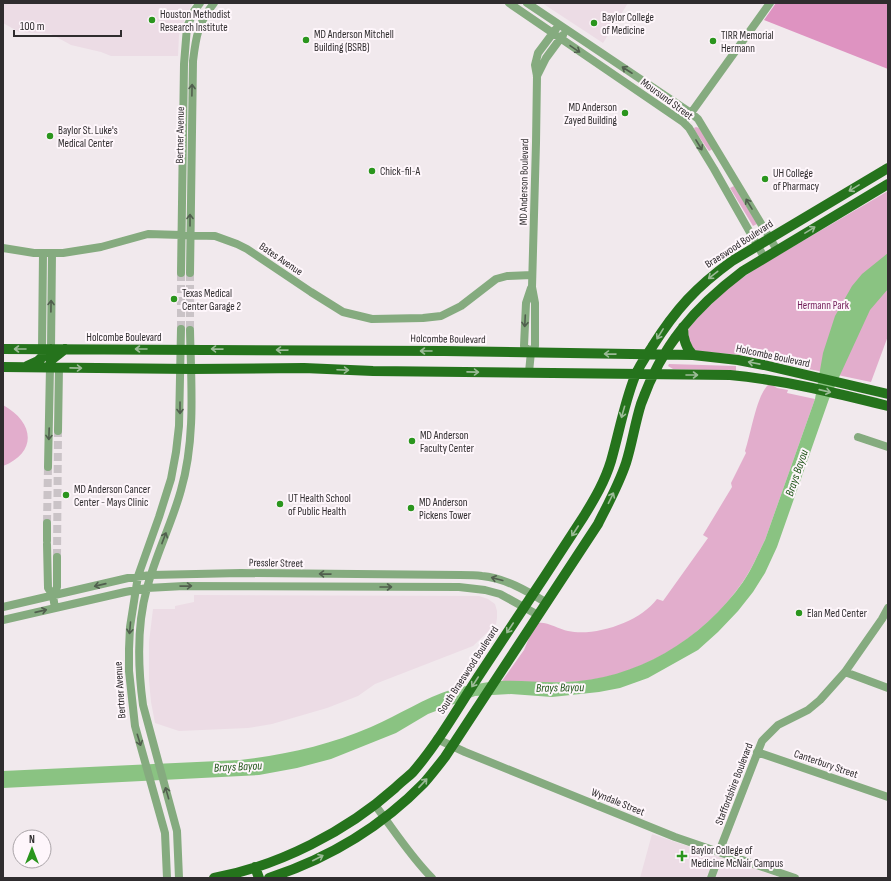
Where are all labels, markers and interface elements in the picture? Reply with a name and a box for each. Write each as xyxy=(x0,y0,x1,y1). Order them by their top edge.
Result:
place label: Houston Methodist Research Institute xyxy=(160,8,231,34)
place label: Baylor College of Medicine xyxy=(602,11,654,37)
scale bar xyxy=(14,12,121,38)
marker: Houston Methodist Research Institute xyxy=(147,15,157,25)
marker: Baylor College of Medicine xyxy=(589,18,599,28)
text: 100 m xyxy=(20,19,45,34)
place label: MD Anderson Mitchell Building (BSRB) xyxy=(314,28,394,54)
place label: TIRR Memorial Hermann xyxy=(721,29,774,55)
marker: MD Anderson Mitchell Building (BSRB) xyxy=(301,35,311,45)
marker: TIRR Memorial Hermann xyxy=(708,36,718,46)
one-way arrow xyxy=(570,45,581,53)
one-way arrow xyxy=(622,66,633,74)
street label: Moursund Street xyxy=(638,76,696,123)
one-way arrow xyxy=(189,84,196,97)
place label: MD Anderson Zayed Building xyxy=(564,101,618,127)
street label: Bertner Avenue xyxy=(173,106,187,164)
marker: MD Anderson Zayed Building xyxy=(620,108,630,118)
place label: Baylor St. Luke's Medical Center xyxy=(58,124,118,150)
marker: Baylor St. Luke's Medical Center xyxy=(45,131,55,141)
street label: MD Anderson Boulevard xyxy=(517,138,531,225)
one-way arrow xyxy=(695,139,703,151)
place label: Chick-fil-A xyxy=(380,165,420,178)
marker: Chick-fil-A xyxy=(367,166,377,176)
place label: UH College of Pharmacy xyxy=(773,167,820,193)
marker: UH College of Pharmacy xyxy=(760,174,770,184)
one-way arrow xyxy=(848,184,860,192)
one-way arrow xyxy=(745,198,753,210)
one-way arrow xyxy=(186,214,194,227)
street label: Braeswood Boulevard xyxy=(703,217,776,271)
one-way arrow xyxy=(804,225,816,233)
street label: Bates Avenue xyxy=(257,240,305,278)
one-way arrow xyxy=(707,271,718,280)
place label: Texas Medical Center Garage 2 xyxy=(182,287,241,313)
marker: Texas Medical Center Garage 2 xyxy=(169,294,179,304)
park label: Hermann Park xyxy=(797,299,850,312)
one-way arrow xyxy=(48,300,55,313)
one-way arrow xyxy=(521,314,529,327)
one-way arrow xyxy=(656,328,664,339)
street label: Holcombe Boulevard xyxy=(86,331,162,344)
street label: Holcombe Boulevard xyxy=(410,332,486,346)
street label: Holcombe Boulevard xyxy=(735,342,812,370)
one-way arrow xyxy=(14,345,27,353)
one-way arrow xyxy=(135,345,148,353)
one-way arrow xyxy=(211,346,224,353)
one-way arrow xyxy=(276,346,289,354)
one-way arrow xyxy=(420,347,433,355)
one-way arrow xyxy=(604,350,617,358)
one-way arrow xyxy=(748,359,761,367)
one-way arrow xyxy=(69,364,82,371)
one-way arrow xyxy=(336,366,349,373)
one-way arrow xyxy=(466,368,479,376)
one-way arrow xyxy=(685,371,698,379)
one-way arrow xyxy=(818,388,831,396)
one-way arrow xyxy=(176,401,184,414)
one-way arrow xyxy=(619,405,626,418)
one-way arrow xyxy=(45,427,53,440)
place label: MD Anderson Faculty Center xyxy=(420,429,474,455)
marker: MD Anderson Faculty Center xyxy=(407,436,417,446)
water label: Brays Bayou xyxy=(782,448,812,498)
place label: MD Anderson Cancer Center - Mays Clinic xyxy=(74,483,150,509)
marker: MD Anderson Cancer Center - Mays Clinic xyxy=(61,490,71,500)
place label: UT Health School of Public Health xyxy=(288,492,351,518)
one-way arrow xyxy=(608,492,615,504)
place label: MD Anderson Pickens Tower xyxy=(419,496,471,522)
marker: UT Health School of Public Health xyxy=(275,499,285,509)
marker: MD Anderson Pickens Tower xyxy=(406,503,416,513)
one-way arrow xyxy=(570,525,578,537)
one-way arrow xyxy=(161,533,169,545)
street label: Pressler Street xyxy=(249,556,304,570)
one-way arrow xyxy=(319,570,332,578)
one-way arrow xyxy=(491,575,504,582)
one-way arrow xyxy=(94,581,107,589)
one-way arrow xyxy=(179,582,192,590)
one-way arrow xyxy=(379,583,392,591)
one-way arrow xyxy=(34,607,47,615)
place label: Elan Med Center xyxy=(807,607,867,620)
marker: Elan Med Center xyxy=(794,608,804,618)
one-way arrow xyxy=(127,621,134,634)
one-way arrow xyxy=(506,622,514,634)
street label: South Braeswood Boulevard xyxy=(435,623,501,716)
street label: Bertner Avenue xyxy=(112,661,128,719)
one-way arrow xyxy=(471,676,479,687)
water label: Brays Bayou xyxy=(536,680,584,696)
one-way arrow xyxy=(136,733,143,746)
street label: Staffordshire Boulevard xyxy=(712,741,756,827)
street label: Canterbury Street xyxy=(792,747,860,781)
water label: Brays Bayou xyxy=(214,758,263,776)
one-way arrow xyxy=(419,778,428,788)
street label: Wyndale Street xyxy=(589,785,647,819)
one-way arrow xyxy=(163,787,170,800)
north arrow xyxy=(12,829,52,869)
text: N xyxy=(29,833,35,846)
place label: Baylor College of Medicine McNair Campus xyxy=(691,844,783,870)
marker: Baylor College of Medicine McNair Campus xyxy=(676,850,688,862)
one-way arrow xyxy=(312,854,324,861)

